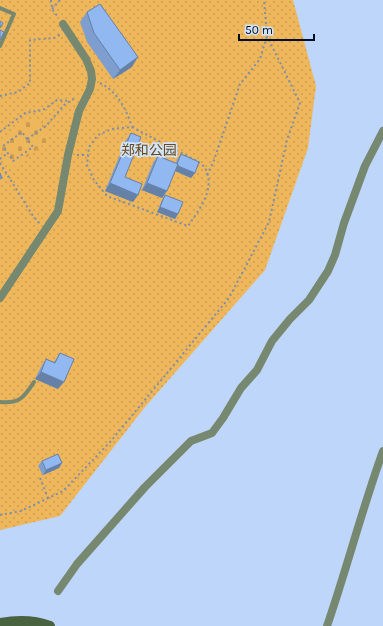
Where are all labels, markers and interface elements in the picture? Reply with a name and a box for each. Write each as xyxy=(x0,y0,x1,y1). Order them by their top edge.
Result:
scale bar xyxy=(239,16,314,42)
text: 50 m xyxy=(245,23,273,37)
park label: 郑和公园 xyxy=(121,142,177,159)

